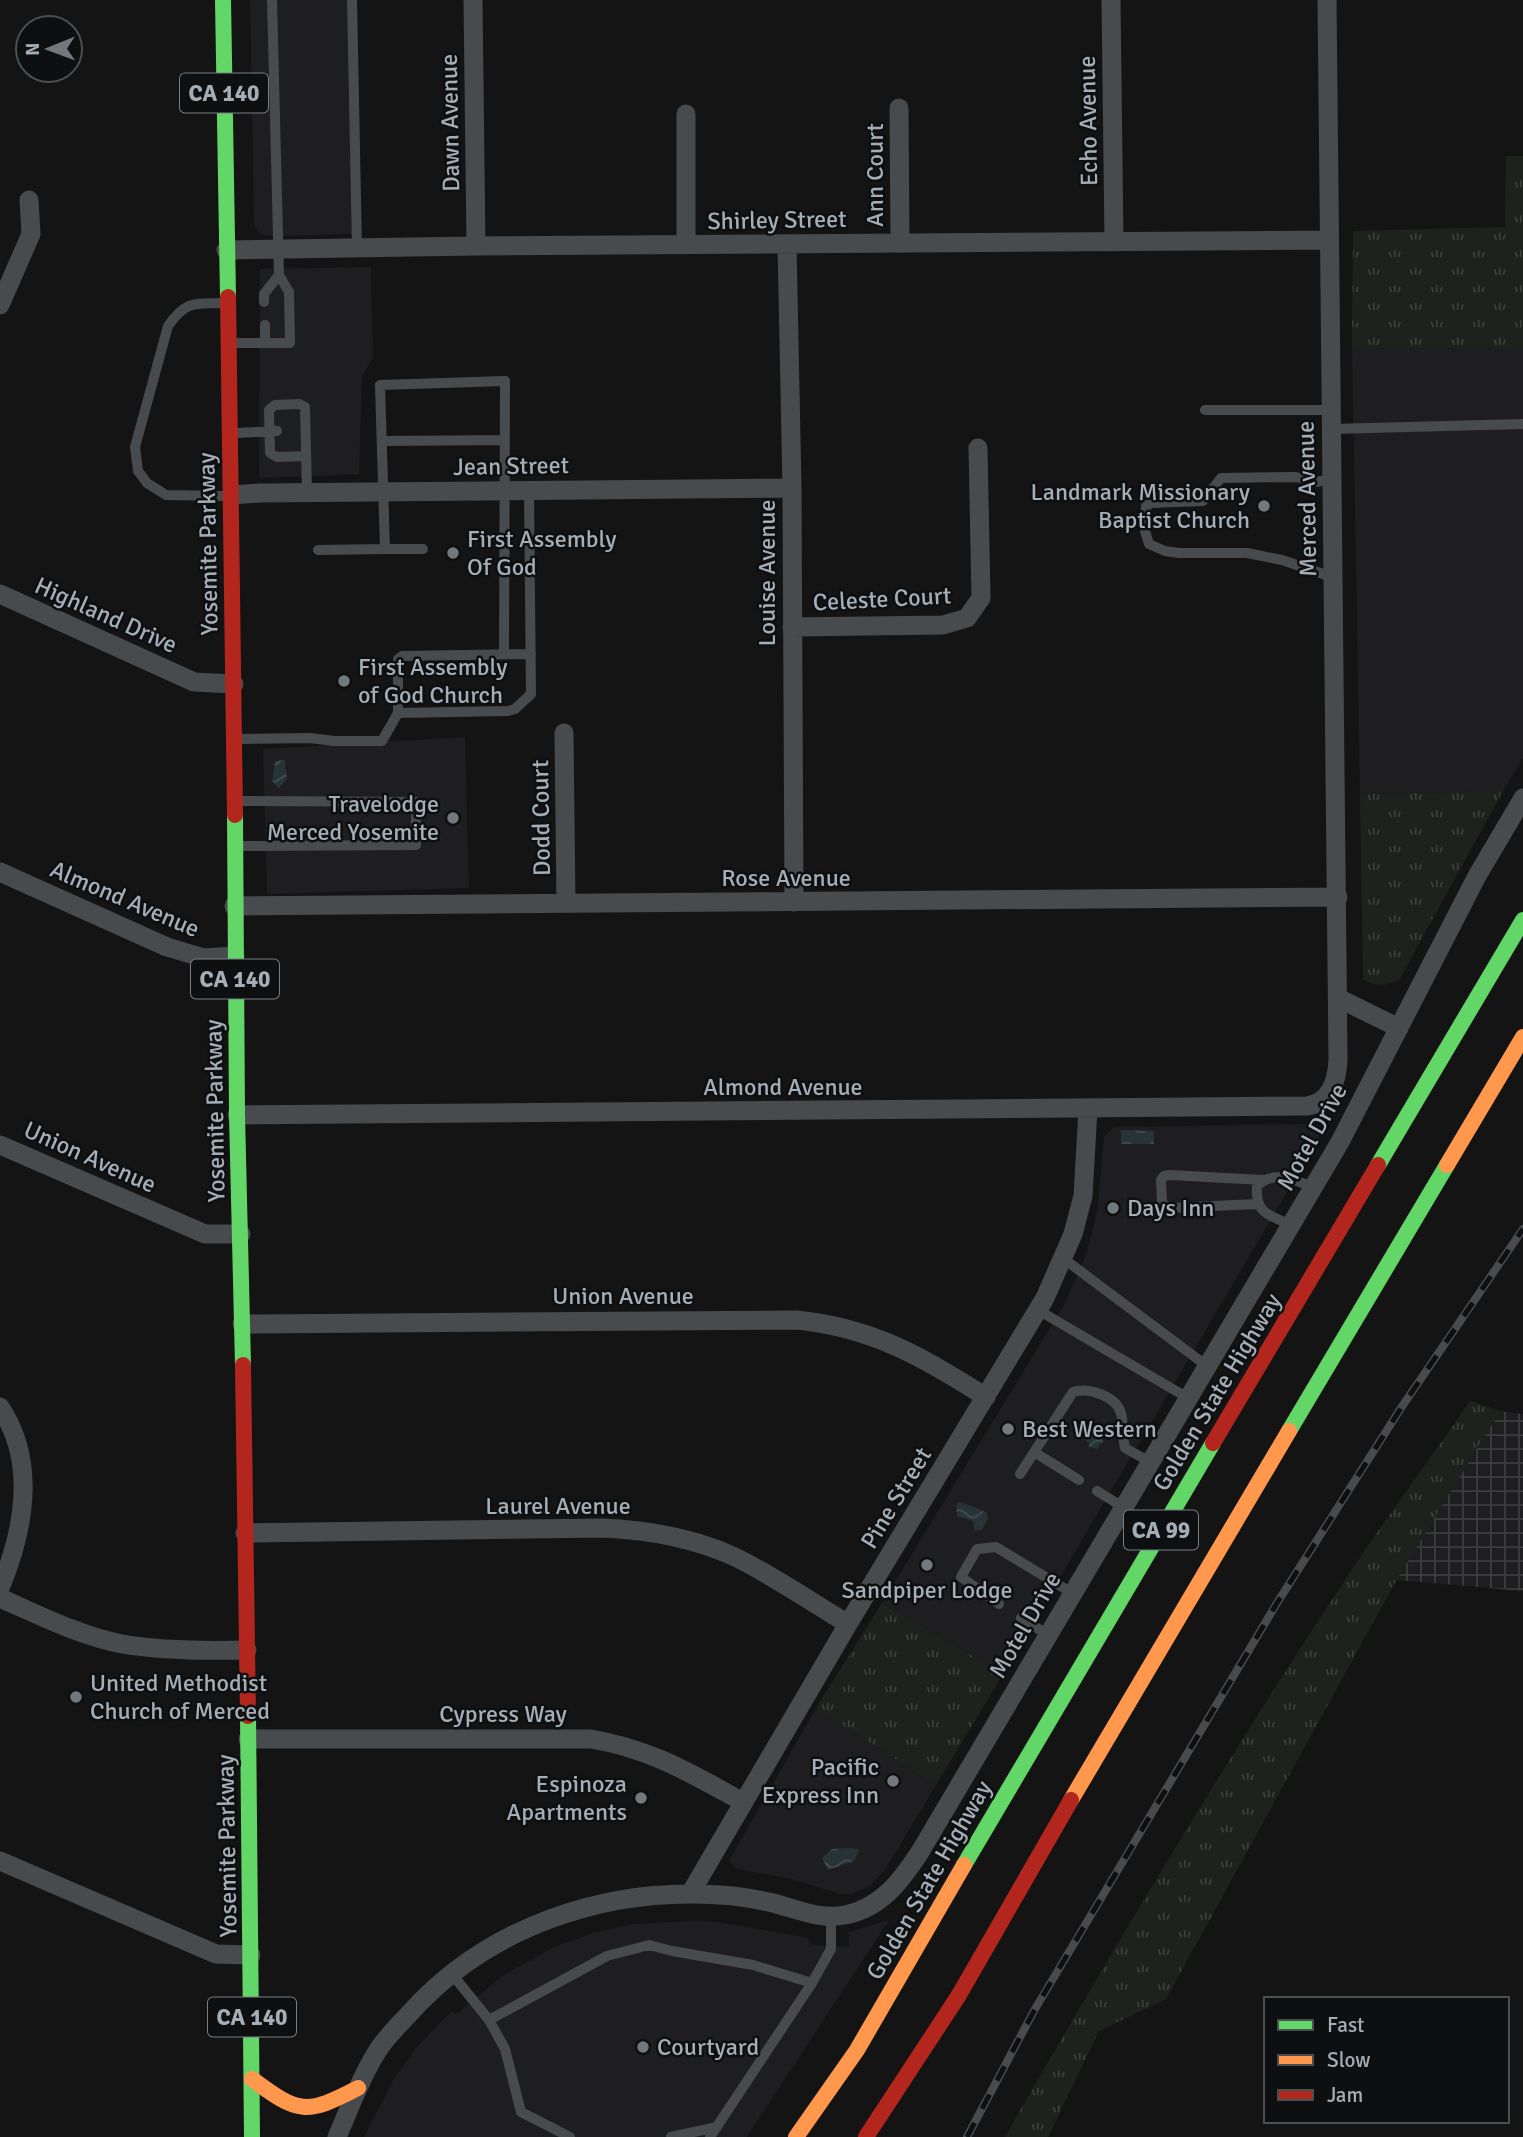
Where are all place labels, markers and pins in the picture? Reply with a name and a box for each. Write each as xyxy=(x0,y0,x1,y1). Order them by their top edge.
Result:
place label: Landmark Missionary Baptist Church xyxy=(1030,477,1250,535)
marker: Landmark Missionary Baptist Church xyxy=(1256,498,1272,514)
place label: First Assembly Of God xyxy=(467,524,617,582)
marker: First Assembly Of God xyxy=(445,545,461,561)
place label: First Assembly of God Church xyxy=(358,652,508,710)
marker: First Assembly of God Church xyxy=(336,673,352,689)
place label: Travelodge Merced Yosemite xyxy=(267,789,439,847)
marker: Travelodge Merced Yosemite xyxy=(445,810,461,826)
place label: Days Inn xyxy=(1127,1193,1214,1223)
marker: Days Inn xyxy=(1105,1200,1121,1216)
place label: Best Western xyxy=(1022,1414,1157,1444)
marker: Best Western xyxy=(1000,1421,1016,1437)
marker: Sandpiper Lodge xyxy=(919,1557,935,1573)
place label: Sandpiper Lodge xyxy=(841,1575,1013,1605)
place label: United Methodist Church of Merced xyxy=(90,1668,270,1726)
marker: United Methodist Church of Merced xyxy=(68,1689,84,1705)
place label: Pacific Express Inn xyxy=(762,1752,879,1810)
place label: Espinoza Apartments xyxy=(507,1769,627,1827)
marker: Pacific Express Inn xyxy=(885,1773,901,1789)
marker: Espinoza Apartments xyxy=(633,1790,649,1806)
place label: Courtyard xyxy=(657,2032,759,2062)
marker: Courtyard xyxy=(635,2039,651,2055)

